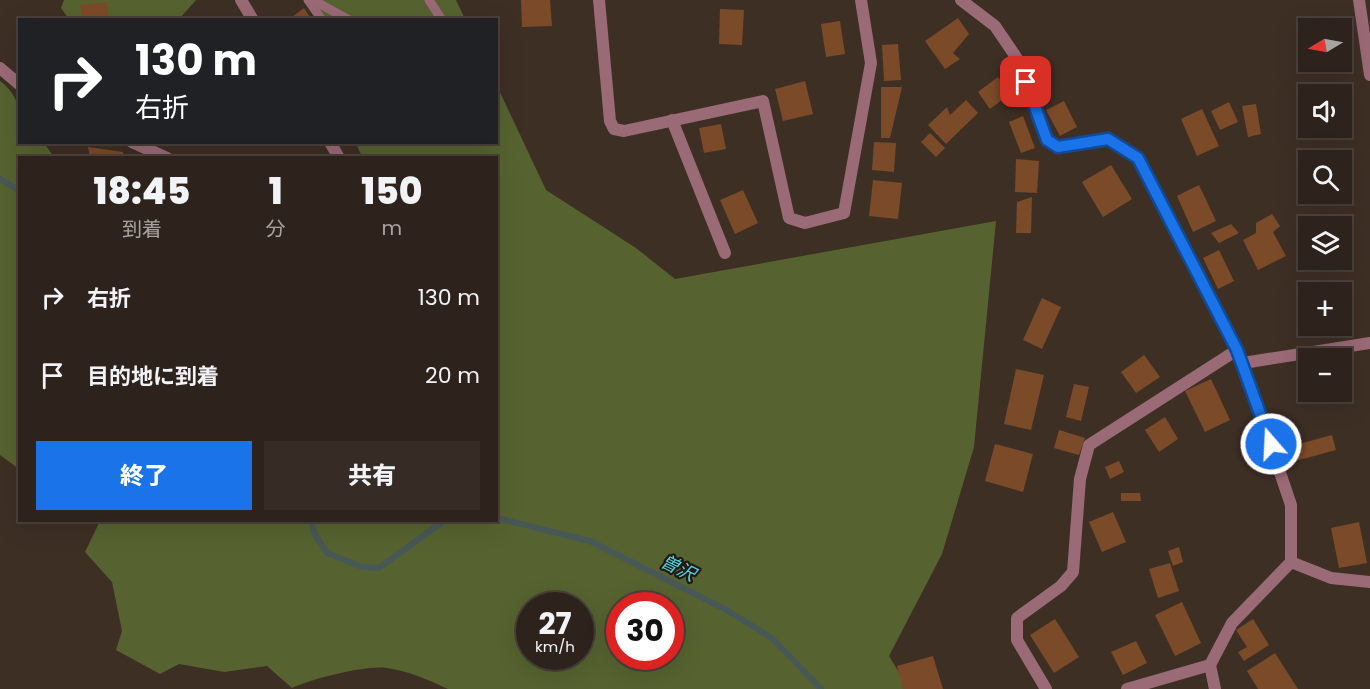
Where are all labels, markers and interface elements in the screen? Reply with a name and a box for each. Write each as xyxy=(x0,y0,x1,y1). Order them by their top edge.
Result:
north arrow xyxy=(1298,18,1352,72)
map controls xyxy=(1298,18,1352,402)
text: 130 m xyxy=(135,31,257,90)
icon: right xyxy=(36,42,114,120)
pin xyxy=(1000,56,1051,107)
icon: arrive xyxy=(1009,65,1042,98)
button: sound xyxy=(1298,84,1352,138)
text: 右折 xyxy=(135,89,189,126)
button: search xyxy=(1298,150,1352,204)
text: 18:45 xyxy=(94,166,190,217)
text: 1 xyxy=(269,166,283,217)
text: 150 xyxy=(361,166,422,217)
text: m xyxy=(382,214,402,242)
text: 到着 xyxy=(122,215,162,243)
text: 分 xyxy=(266,215,286,243)
button: layers xyxy=(1298,216,1352,270)
icon: right xyxy=(36,281,69,314)
text: 130 m xyxy=(418,282,480,313)
button: + xyxy=(1298,282,1352,336)
text: 右折 xyxy=(87,283,131,314)
button: − xyxy=(1298,348,1352,402)
icon: arrive xyxy=(36,359,69,392)
text: 20 m xyxy=(425,360,480,391)
text: 目的地に到着 xyxy=(87,361,219,392)
position arrow xyxy=(1239,412,1303,476)
button: 終了 xyxy=(36,441,252,510)
button: 共有 xyxy=(264,441,480,510)
water label: 曽沢 xyxy=(657,548,702,588)
speed limit sign: 30 xyxy=(606,592,684,670)
text: 27 xyxy=(538,602,572,645)
text: km/h xyxy=(535,636,575,657)

